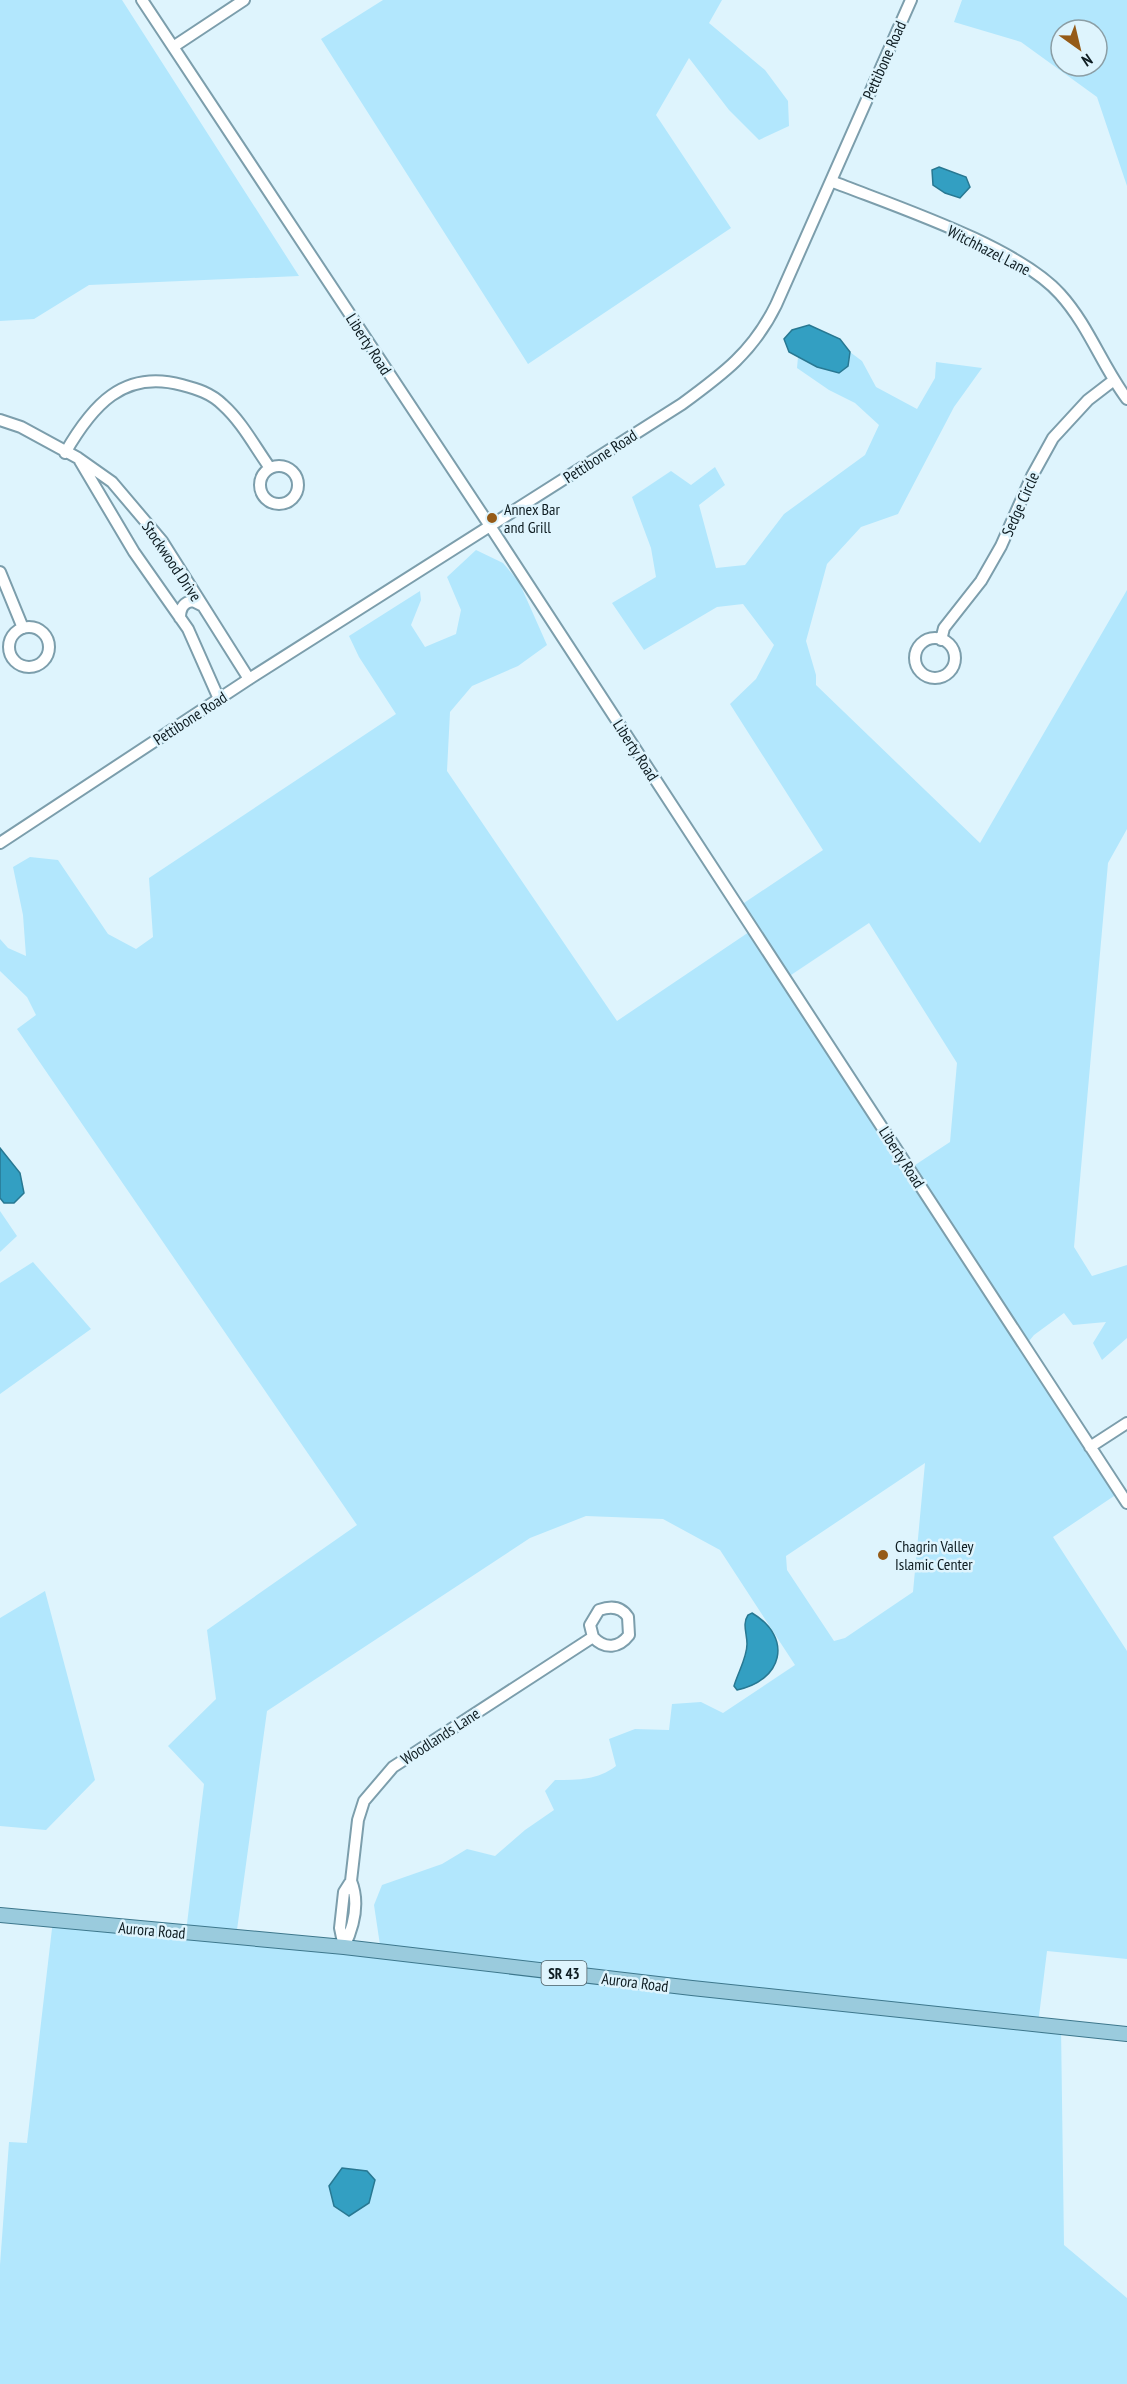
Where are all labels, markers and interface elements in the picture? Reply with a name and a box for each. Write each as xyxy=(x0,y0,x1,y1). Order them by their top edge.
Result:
street label: Pettibone Road xyxy=(858,18,910,102)
north arrow xyxy=(1049,18,1109,78)
text: N xyxy=(1078,50,1097,71)
street label: Witchhazel Lane xyxy=(944,221,1034,279)
street label: Liberty Road xyxy=(342,310,396,378)
street label: Pettibone Road xyxy=(559,425,641,487)
street label: Sedge Circle xyxy=(997,469,1043,539)
place label: Annex Bar and Grill xyxy=(504,499,560,537)
marker: Annex Bar and Grill xyxy=(485,511,499,525)
street label: Stockwood Drive xyxy=(138,517,206,605)
street label: Pettibone Road xyxy=(149,687,231,749)
street label: Liberty Road xyxy=(609,716,663,784)
street label: Liberty Road xyxy=(875,1123,929,1191)
place label: Chagrin Valley Islamic Center xyxy=(895,1536,974,1574)
marker: Chagrin Valley Islamic Center xyxy=(876,1548,890,1562)
street label: Woodlands Lane xyxy=(397,1703,483,1769)
street label: Aurora Road xyxy=(118,1917,186,1943)
road number: SR 43 xyxy=(542,1961,586,1985)
street label: Aurora Road xyxy=(600,1968,670,1996)

